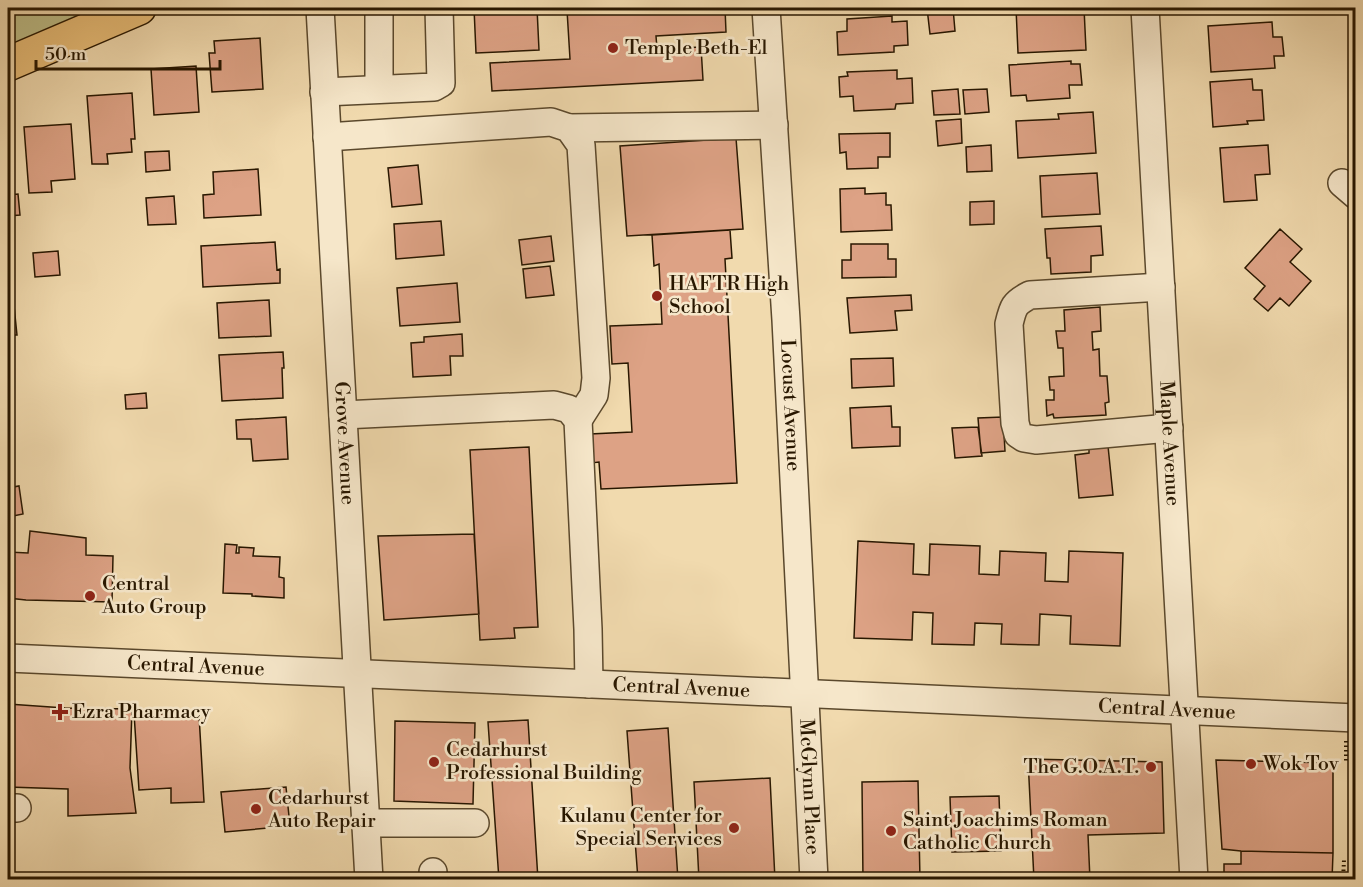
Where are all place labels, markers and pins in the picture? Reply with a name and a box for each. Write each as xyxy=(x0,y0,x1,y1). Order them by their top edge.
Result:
place label: Temple Beth-El xyxy=(625,36,768,61)
marker: Temple Beth-El xyxy=(606,41,620,55)
place label: HAFTR High School xyxy=(669,272,789,320)
marker: HAFTR High School xyxy=(650,289,664,303)
place label: Central Auto Group xyxy=(101,572,207,620)
marker: Central Auto Group xyxy=(83,589,97,603)
place label: Ezra Pharmacy xyxy=(72,700,211,725)
marker: Ezra Pharmacy xyxy=(53,705,67,719)
place label: Cedarhurst Professional Building xyxy=(446,738,642,786)
place label: Wok Tov xyxy=(1262,752,1340,777)
marker: Cedarhurst Professional Building xyxy=(427,755,441,769)
place label: The G.O.A.T. xyxy=(1024,755,1139,780)
marker: Wok Tov xyxy=(1244,757,1258,771)
marker: The G.O.A.T. xyxy=(1144,760,1158,774)
place label: Cedarhurst Auto Repair xyxy=(267,786,376,834)
marker: Cedarhurst Auto Repair xyxy=(249,802,263,816)
place label: Kulanu Center for Special Services xyxy=(560,804,722,852)
place label: Saint Joachims Roman Catholic Church xyxy=(903,808,1108,856)
marker: Kulanu Center for Special Services xyxy=(727,821,741,835)
marker: Saint Joachims Roman Catholic Church xyxy=(884,824,898,838)

